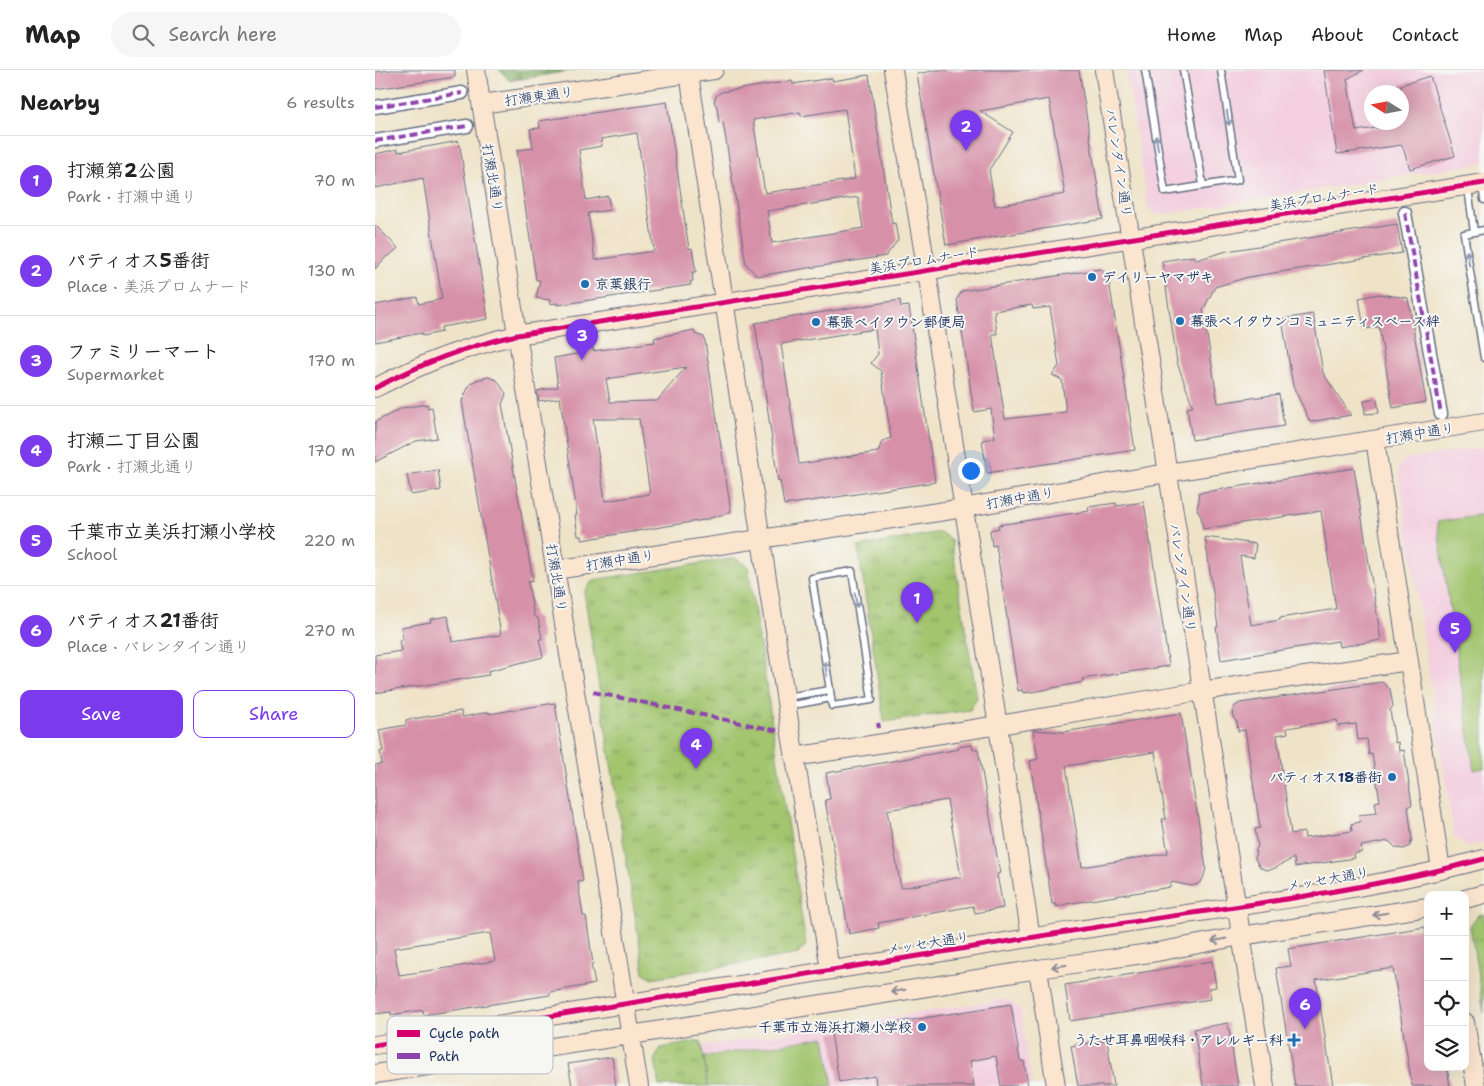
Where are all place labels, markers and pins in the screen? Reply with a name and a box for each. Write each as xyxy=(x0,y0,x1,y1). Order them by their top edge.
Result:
pin: 2 xyxy=(950,110,982,151)
place label: デイリーヤマザキ xyxy=(1102,268,1214,286)
marker: デイリーヤマザキ xyxy=(1086,271,1098,283)
place label: 京葉銀行 xyxy=(595,275,651,293)
marker: 京葉銀行 xyxy=(579,278,591,290)
place label: 幕張ベイタウンコミュニティスペース絆 xyxy=(1190,312,1440,330)
place label: 幕張ベイタウン郵便局 xyxy=(826,313,965,331)
marker: 幕張ベイタウンコミュニティスペース絆 xyxy=(1174,315,1186,327)
marker: 幕張ベイタウン郵便局 xyxy=(810,316,822,328)
pin: 3 xyxy=(566,319,598,360)
pin: 1 xyxy=(901,582,933,623)
pin: 5 xyxy=(1439,612,1471,653)
pin: 4 xyxy=(680,728,712,769)
place label: パティオス18番街 xyxy=(1270,768,1382,786)
marker: パティオス18番街 xyxy=(1386,771,1398,783)
pin: 6 xyxy=(1289,988,1321,1029)
place label: 千葉市立海浜打瀬小学校 xyxy=(758,1018,912,1036)
marker: 千葉市立海浜打瀬小学校 xyxy=(916,1021,928,1033)
place label: うたせ耳鼻咽喉科・アレルギー科 xyxy=(1073,1031,1284,1049)
marker: うたせ耳鼻咽喉科・アレルギー科 xyxy=(1287,1033,1301,1047)

